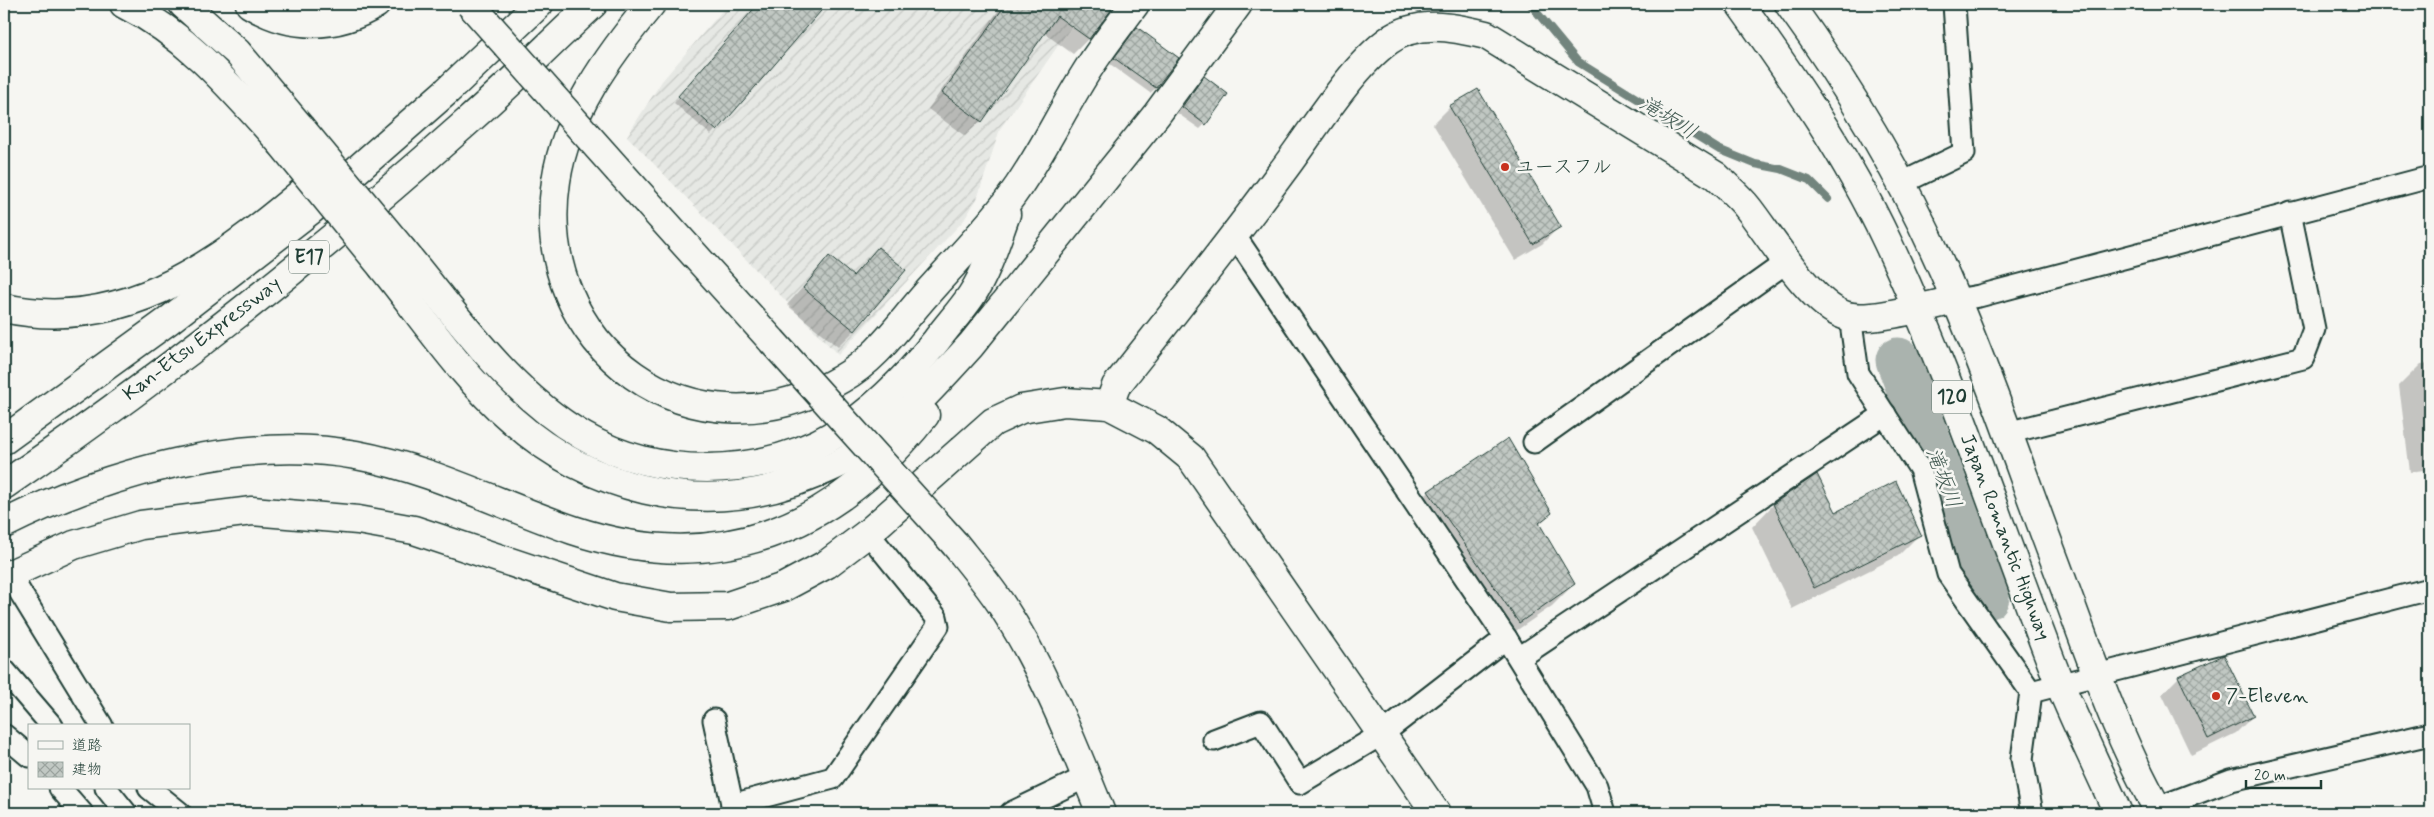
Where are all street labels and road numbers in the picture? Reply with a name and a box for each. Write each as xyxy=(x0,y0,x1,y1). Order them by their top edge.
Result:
road number: E17 xyxy=(289,240,329,274)
street label: Kan-Etsu Expressway xyxy=(117,271,287,407)
road number: 120 xyxy=(1932,381,1972,414)
street label: Japan Romantic Highway xyxy=(1952,430,2057,645)

